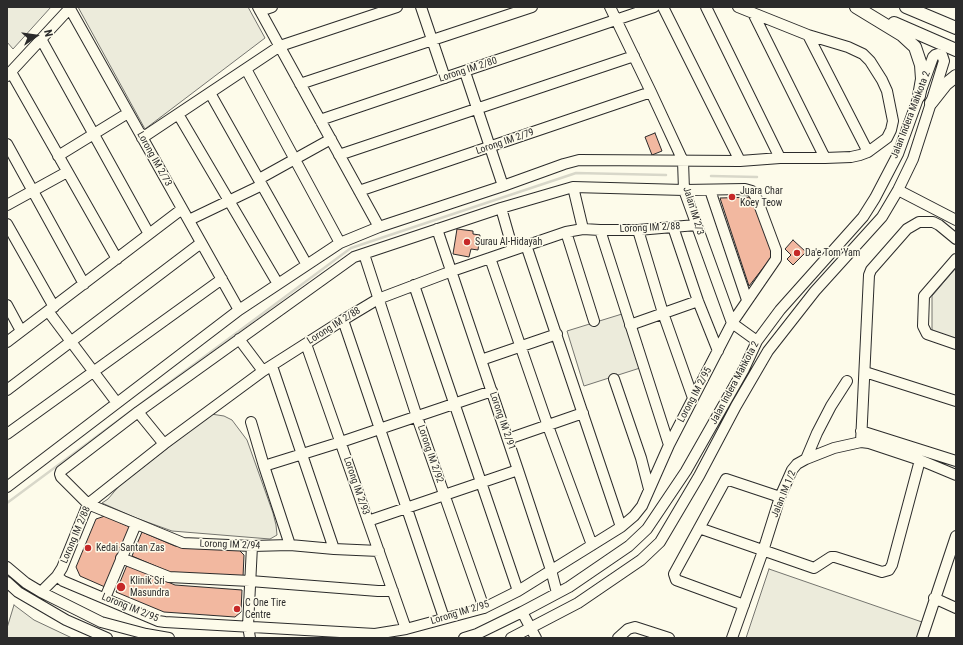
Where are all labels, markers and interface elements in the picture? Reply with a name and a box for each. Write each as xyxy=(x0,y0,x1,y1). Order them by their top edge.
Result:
north arrow xyxy=(16,16,56,56)
text: N xyxy=(41,28,55,38)
street label: Lorong IM 2/80 xyxy=(437,55,499,85)
street label: Jalan Indera Mahkota 2 xyxy=(889,70,933,160)
street label: Lorong IM 2/79 xyxy=(474,126,536,158)
street label: Lorong IM 2/73 xyxy=(134,130,174,188)
street label: Jalan IM 2/3 xyxy=(680,185,706,237)
place label: Juara Char Koey Teow xyxy=(740,185,783,208)
marker: Juara Char Koey Teow xyxy=(727,192,737,202)
street label: Lorong IM 2/88 xyxy=(619,220,681,236)
place label: Surau Al-Hidayah xyxy=(475,236,542,248)
marker: Surau Al-Hidayah xyxy=(462,237,472,247)
place label: Da'e Tom Yam xyxy=(805,247,860,259)
marker: Da'e Tom Yam xyxy=(792,248,802,258)
street label: Lorong IM 2/88 xyxy=(305,305,363,347)
street label: Jalan Indera Mahkota 2 xyxy=(708,339,762,427)
street label: Lorong IM 2/95 xyxy=(675,365,715,425)
street label: Lorong IM 2/91 xyxy=(486,390,518,452)
street label: Lorong IM 2/92 xyxy=(414,423,446,485)
street label: Lorong IM 2/93 xyxy=(340,455,372,517)
street label: Jalan IM 1/2 xyxy=(769,469,799,519)
street label: Lorong IM 2/88 xyxy=(59,505,93,565)
street label: Lorong IM 2/94 xyxy=(199,538,261,552)
place label: Kedai Santan Zas xyxy=(96,542,165,554)
marker: Kedai Santan Zas xyxy=(83,543,93,553)
place label: Klinik Sri Masundra xyxy=(130,575,169,598)
marker: Klinik Sri Masundra xyxy=(115,581,127,593)
street label: Lorong IM 2/95 xyxy=(100,591,160,625)
place label: C One Tire Centre xyxy=(245,597,286,620)
street label: Lorong IM 2/95 xyxy=(429,598,491,628)
marker: C One Tire Centre xyxy=(232,604,242,614)

